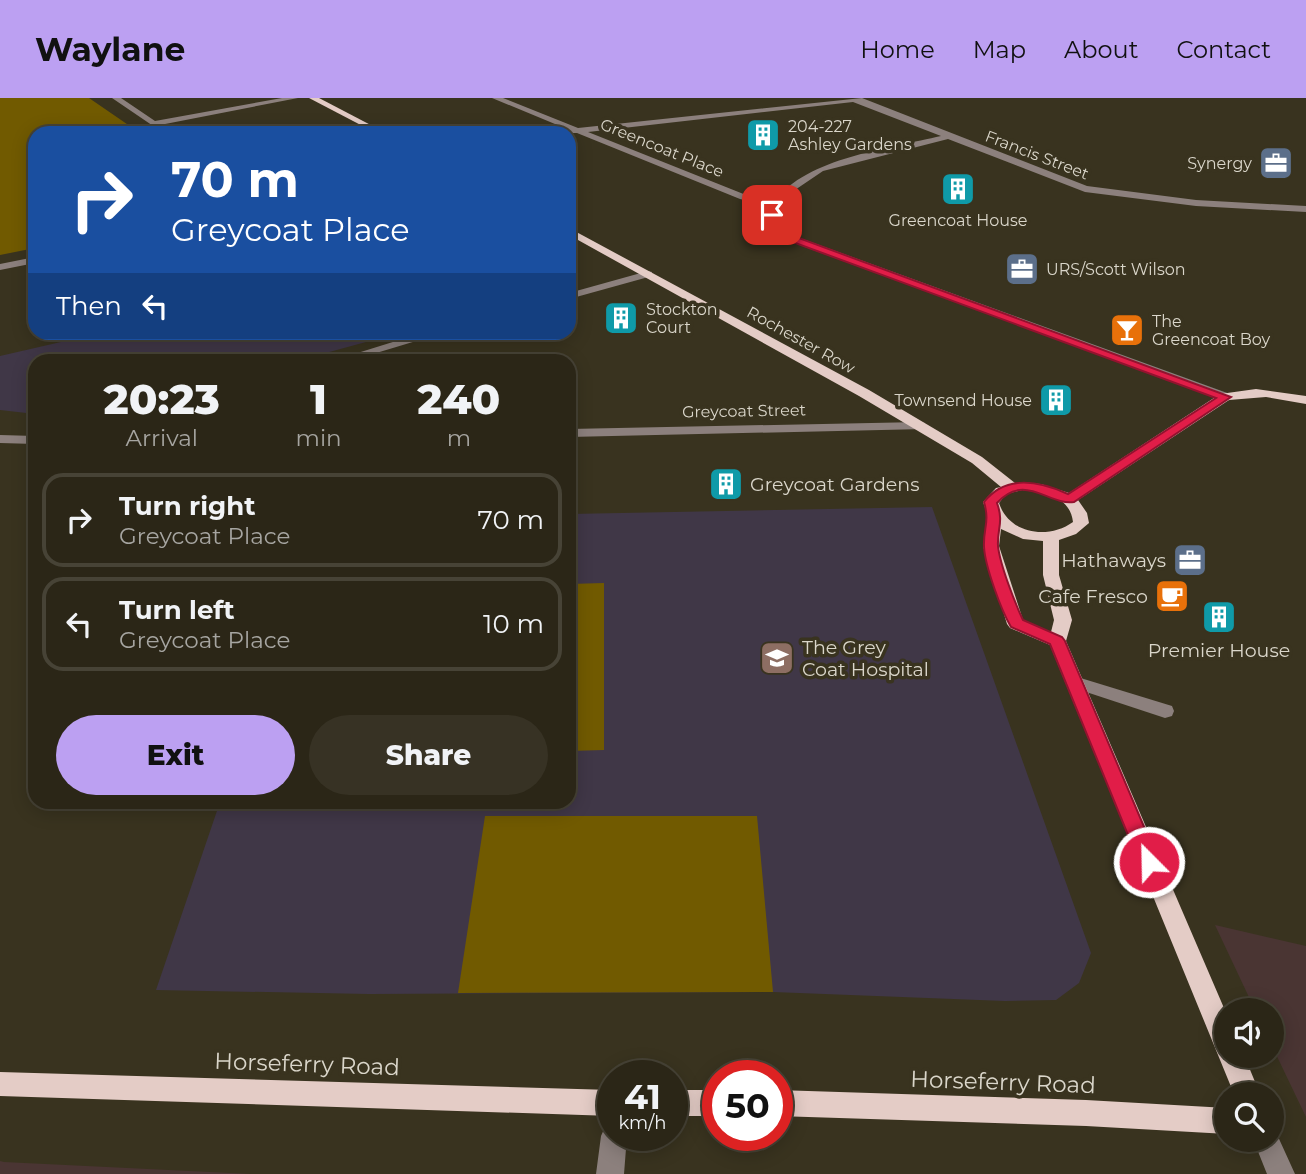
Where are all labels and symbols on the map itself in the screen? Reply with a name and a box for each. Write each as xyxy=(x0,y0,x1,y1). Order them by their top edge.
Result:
street label: Greencoat Place xyxy=(597,115,727,181)
building icon: 204-227 Ashley Gardens xyxy=(744,116,782,154)
place label: 204-227 Ashley Gardens xyxy=(788,117,912,154)
street label: Francis Street xyxy=(982,126,1092,184)
office icon: Synergy xyxy=(1257,144,1295,182)
place label: Synergy xyxy=(1187,154,1252,173)
building icon: Greencoat House xyxy=(939,170,977,208)
pin xyxy=(742,185,802,245)
place label: Greencoat House xyxy=(889,211,1027,230)
office icon: URS/Scott Wilson xyxy=(1003,250,1041,288)
place label: URS/Scott Wilson xyxy=(1046,260,1186,279)
building icon: Stockton Court xyxy=(602,299,640,337)
place label: Stockton Court xyxy=(646,300,718,337)
street label: Rochester Row xyxy=(744,302,858,378)
bar icon: The Greencoat Boy xyxy=(1108,311,1146,349)
place label: The Greencoat Boy xyxy=(1152,312,1271,349)
building icon: Townsend House xyxy=(1037,381,1075,419)
place label: Townsend House xyxy=(894,391,1032,410)
street label: Greycoat Street xyxy=(682,400,807,422)
building icon: Greycoat Gardens xyxy=(707,465,745,503)
place label: Greycoat Gardens xyxy=(750,473,919,496)
office icon: Hathaways xyxy=(1171,541,1209,579)
place label: Hathaways xyxy=(1061,549,1166,572)
cafe icon: Cafe Fresco xyxy=(1153,577,1191,615)
place label: Cafe Fresco xyxy=(1038,585,1148,608)
building icon: Premier House xyxy=(1200,598,1238,636)
place label: The Grey Coat Hospital xyxy=(802,636,929,681)
school or university icon: The Grey Coat Hospital xyxy=(758,639,796,677)
place label: Premier House xyxy=(1148,639,1290,662)
position arrow xyxy=(1112,825,1186,899)
street label: Horseferry Road xyxy=(214,1047,400,1081)
speed limit sign: 50 xyxy=(702,1060,793,1151)
street label: Horseferry Road xyxy=(910,1065,1096,1099)

